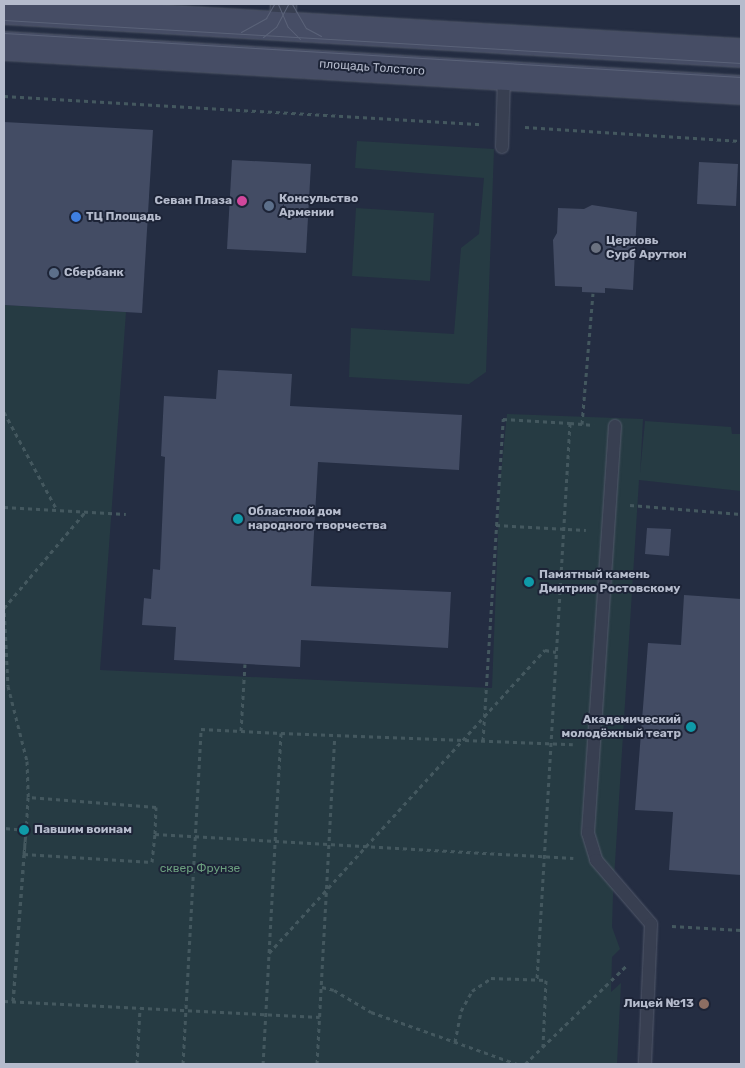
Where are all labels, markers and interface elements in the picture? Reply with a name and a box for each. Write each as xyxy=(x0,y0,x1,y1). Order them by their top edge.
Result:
street label: площадь Толстого xyxy=(319,57,425,79)
place label: Консульство Армении xyxy=(279,192,358,220)
place label: Севан Плаза xyxy=(155,194,232,208)
marker: Севан Плаза xyxy=(236,195,248,207)
marker: Консульство Армении xyxy=(263,200,275,212)
place label: ТЦ Площадь xyxy=(86,210,161,224)
marker: ТЦ Площадь xyxy=(70,211,82,223)
place label: Церковь Сурб Арутюн xyxy=(606,234,687,262)
marker: Церковь Сурб Арутюн xyxy=(590,242,602,254)
place label: Сбербанк xyxy=(64,266,124,280)
marker: Сбербанк xyxy=(48,267,60,279)
place label: Областной дом народного творчества xyxy=(248,505,387,533)
marker: Областной дом народного творчества xyxy=(232,513,244,525)
place label: Памятный камень Дмитрию Ростовскому xyxy=(539,568,680,596)
marker: Памятный камень Дмитрию Ростовскому xyxy=(523,576,535,588)
place label: Академический молодёжный театр xyxy=(562,713,681,741)
marker: Академический молодёжный театр xyxy=(685,721,697,733)
place label: Павшим воинам xyxy=(34,823,132,837)
marker: Павшим воинам xyxy=(18,824,30,836)
park label: сквер Фрунзе xyxy=(160,862,240,876)
place label: Лицей №13 xyxy=(623,997,694,1011)
marker: Лицей №13 xyxy=(698,998,710,1010)

